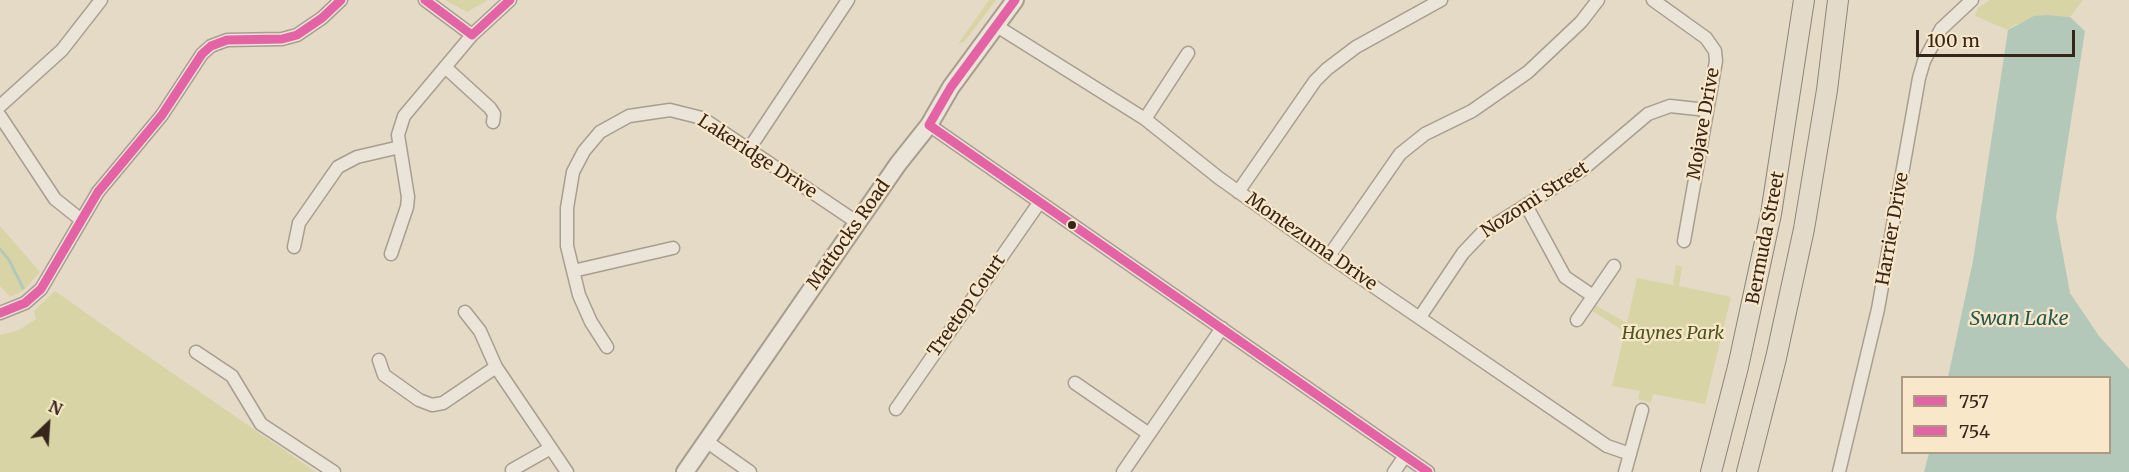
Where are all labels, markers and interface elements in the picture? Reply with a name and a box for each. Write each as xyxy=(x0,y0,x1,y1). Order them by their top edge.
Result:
scale bar xyxy=(1919,18,2078,56)
text: 100 m xyxy=(1927,29,1980,52)
street label: Mojave Drive xyxy=(1684,66,1724,182)
street label: Lakeridge Drive xyxy=(693,110,821,204)
street label: Nozomi Street xyxy=(1477,157,1593,243)
street label: Bermuda Street xyxy=(1743,170,1789,306)
street label: Harrier Drive xyxy=(1872,171,1914,287)
street label: Mattocks Road xyxy=(803,176,895,294)
street label: Montezuma Drive xyxy=(1241,189,1381,295)
unlabelled marker xyxy=(1066,219,1078,231)
street label: Treetop Court xyxy=(924,251,1010,361)
water label: Swan Lake xyxy=(1969,307,2069,331)
park label: Haynes Park xyxy=(1622,323,1724,345)
legend xyxy=(1901,376,2111,454)
text: 757 xyxy=(1959,390,1989,413)
north arrow xyxy=(18,394,78,454)
text: N xyxy=(46,396,66,419)
text: 754 xyxy=(1959,420,1990,443)

